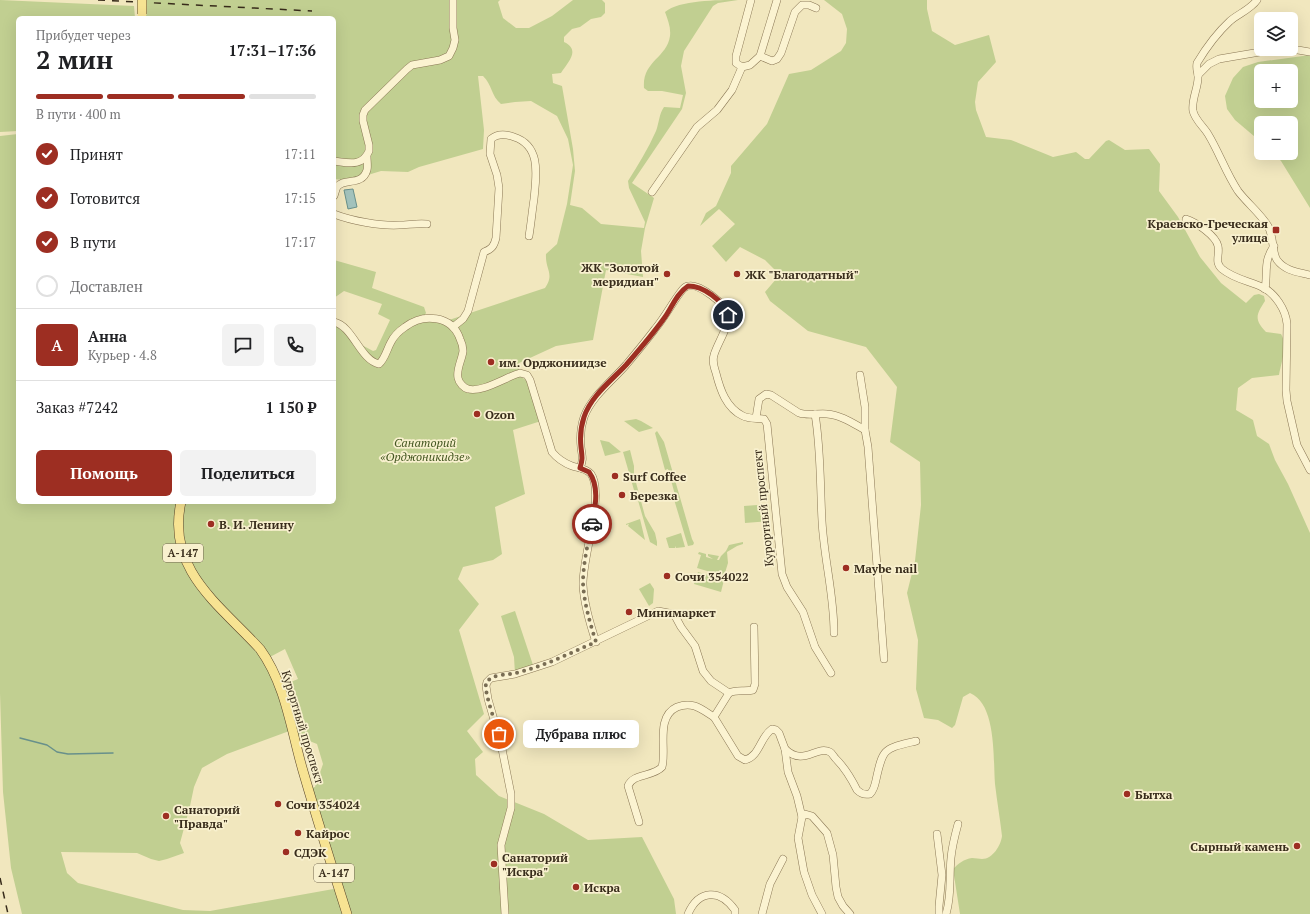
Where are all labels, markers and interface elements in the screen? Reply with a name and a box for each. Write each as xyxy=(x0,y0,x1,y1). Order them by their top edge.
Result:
map controls xyxy=(1254,12,1298,160)
button: layers xyxy=(1254,12,1298,56)
text: Прибудет через xyxy=(36,26,131,44)
text: 17:31–17:36 xyxy=(229,40,316,60)
text: 2 мин xyxy=(36,42,113,76)
button: + xyxy=(1254,64,1298,108)
text: В пути · 400 m xyxy=(36,105,121,123)
button: − xyxy=(1254,116,1298,160)
icon: check xyxy=(36,143,58,165)
text: Принят xyxy=(70,144,123,164)
text: 17:11 xyxy=(284,145,316,163)
icon: check xyxy=(36,187,58,209)
text: Готовится xyxy=(70,188,140,208)
text: 17:15 xyxy=(284,189,316,207)
place label: Краевско-Греческая улица xyxy=(1147,216,1268,245)
marker: Краевско-Греческая улица xyxy=(1271,225,1281,235)
icon: check xyxy=(36,231,58,253)
text: В пути xyxy=(70,232,116,252)
text: 17:17 xyxy=(284,233,316,251)
place label: ЖК "Золотой меридиан" xyxy=(581,260,659,289)
place label: ЖК "Благодатный" xyxy=(745,267,859,282)
marker: ЖК "Золотой меридиан" xyxy=(662,269,672,279)
marker: ЖК "Благодатный" xyxy=(732,269,742,279)
text: Доставлен xyxy=(70,276,143,296)
pin xyxy=(711,298,745,332)
icon: home xyxy=(717,304,739,326)
button: chat xyxy=(222,324,264,366)
button: phone xyxy=(274,324,316,366)
text: Анна xyxy=(88,326,127,346)
text: А xyxy=(52,335,62,355)
text: Курьер · 4.8 xyxy=(88,346,157,364)
place label: им. Орджониидзе xyxy=(499,355,607,370)
marker: им. Орджониидзе xyxy=(486,357,496,367)
text: Заказ #7242 xyxy=(36,397,118,417)
text: 1 150 ₽ xyxy=(266,397,316,417)
place label: Ozon xyxy=(485,407,515,422)
marker: Ozon xyxy=(472,409,482,419)
park label: Санаторий «Орджоникидзе» xyxy=(380,435,470,464)
street label: Курортный проспект xyxy=(749,449,777,567)
button: Помощь xyxy=(36,450,172,496)
button: Поделиться xyxy=(180,450,316,496)
place label: Surf Coffee xyxy=(623,469,687,484)
marker: Surf Coffee xyxy=(610,471,620,481)
place label: Березка xyxy=(630,488,678,503)
marker: Березка xyxy=(617,490,627,500)
courier xyxy=(572,504,612,544)
icon: car xyxy=(581,513,603,535)
place label: В. И. Ленину xyxy=(219,517,295,532)
marker: В. И. Ленину xyxy=(206,519,216,529)
road number: А-147 xyxy=(163,544,203,562)
place label: Maybe nail xyxy=(854,561,917,576)
marker: Maybe nail xyxy=(841,563,851,573)
place label: Сочи 354022 xyxy=(675,569,749,584)
marker: Сочи 354022 xyxy=(662,571,672,581)
place label: Минимаркет xyxy=(637,605,716,620)
marker: Минимаркет xyxy=(624,607,634,617)
street label: Курортный проспект xyxy=(279,669,327,785)
pin xyxy=(482,717,516,751)
callout: Дубрава плюс xyxy=(523,720,639,748)
icon: bag xyxy=(488,723,510,745)
text: Дубрава плюс xyxy=(536,725,626,743)
place label: Бытха xyxy=(1135,787,1173,802)
marker: Бытха xyxy=(1122,789,1132,799)
place label: Сочи 354024 xyxy=(286,797,360,812)
marker: Сочи 354024 xyxy=(273,799,283,809)
place label: Санаторий "Правда" xyxy=(174,802,240,831)
marker: Санаторий "Правда" xyxy=(161,811,171,821)
place label: Кайрос xyxy=(306,826,350,841)
marker: Кайрос xyxy=(293,828,303,838)
place label: Сырный камень xyxy=(1190,839,1289,854)
marker: Сырный камень xyxy=(1292,841,1302,851)
place label: СДЭК xyxy=(294,845,327,860)
marker: СДЭК xyxy=(281,847,291,857)
place label: Санаторий "Искра" xyxy=(502,850,568,879)
marker: Санаторий "Искра" xyxy=(489,859,499,869)
road number: А-147 xyxy=(314,864,354,882)
place label: Искра xyxy=(584,880,621,895)
marker: Искра xyxy=(571,882,581,892)

